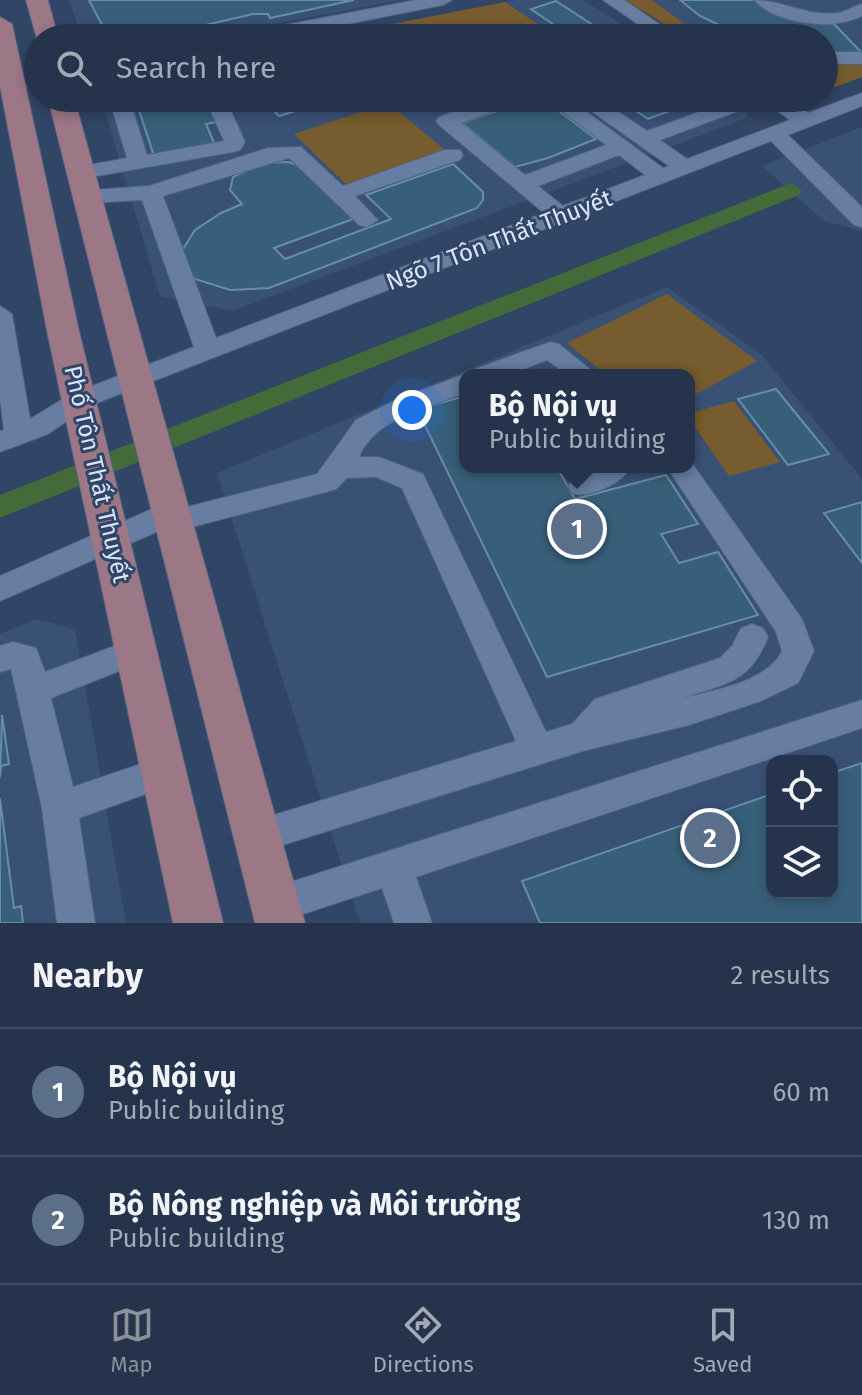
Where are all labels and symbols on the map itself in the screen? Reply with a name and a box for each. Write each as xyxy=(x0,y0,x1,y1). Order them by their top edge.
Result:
street label: Ngõ 7 Tôn Thất Thuyết xyxy=(382,184,616,296)
street label: Phố Tôn Thất Thuyết xyxy=(58,363,136,586)
your location xyxy=(392,390,432,430)
pin: 1 xyxy=(551,499,603,559)
pin: 2 xyxy=(684,808,736,868)

